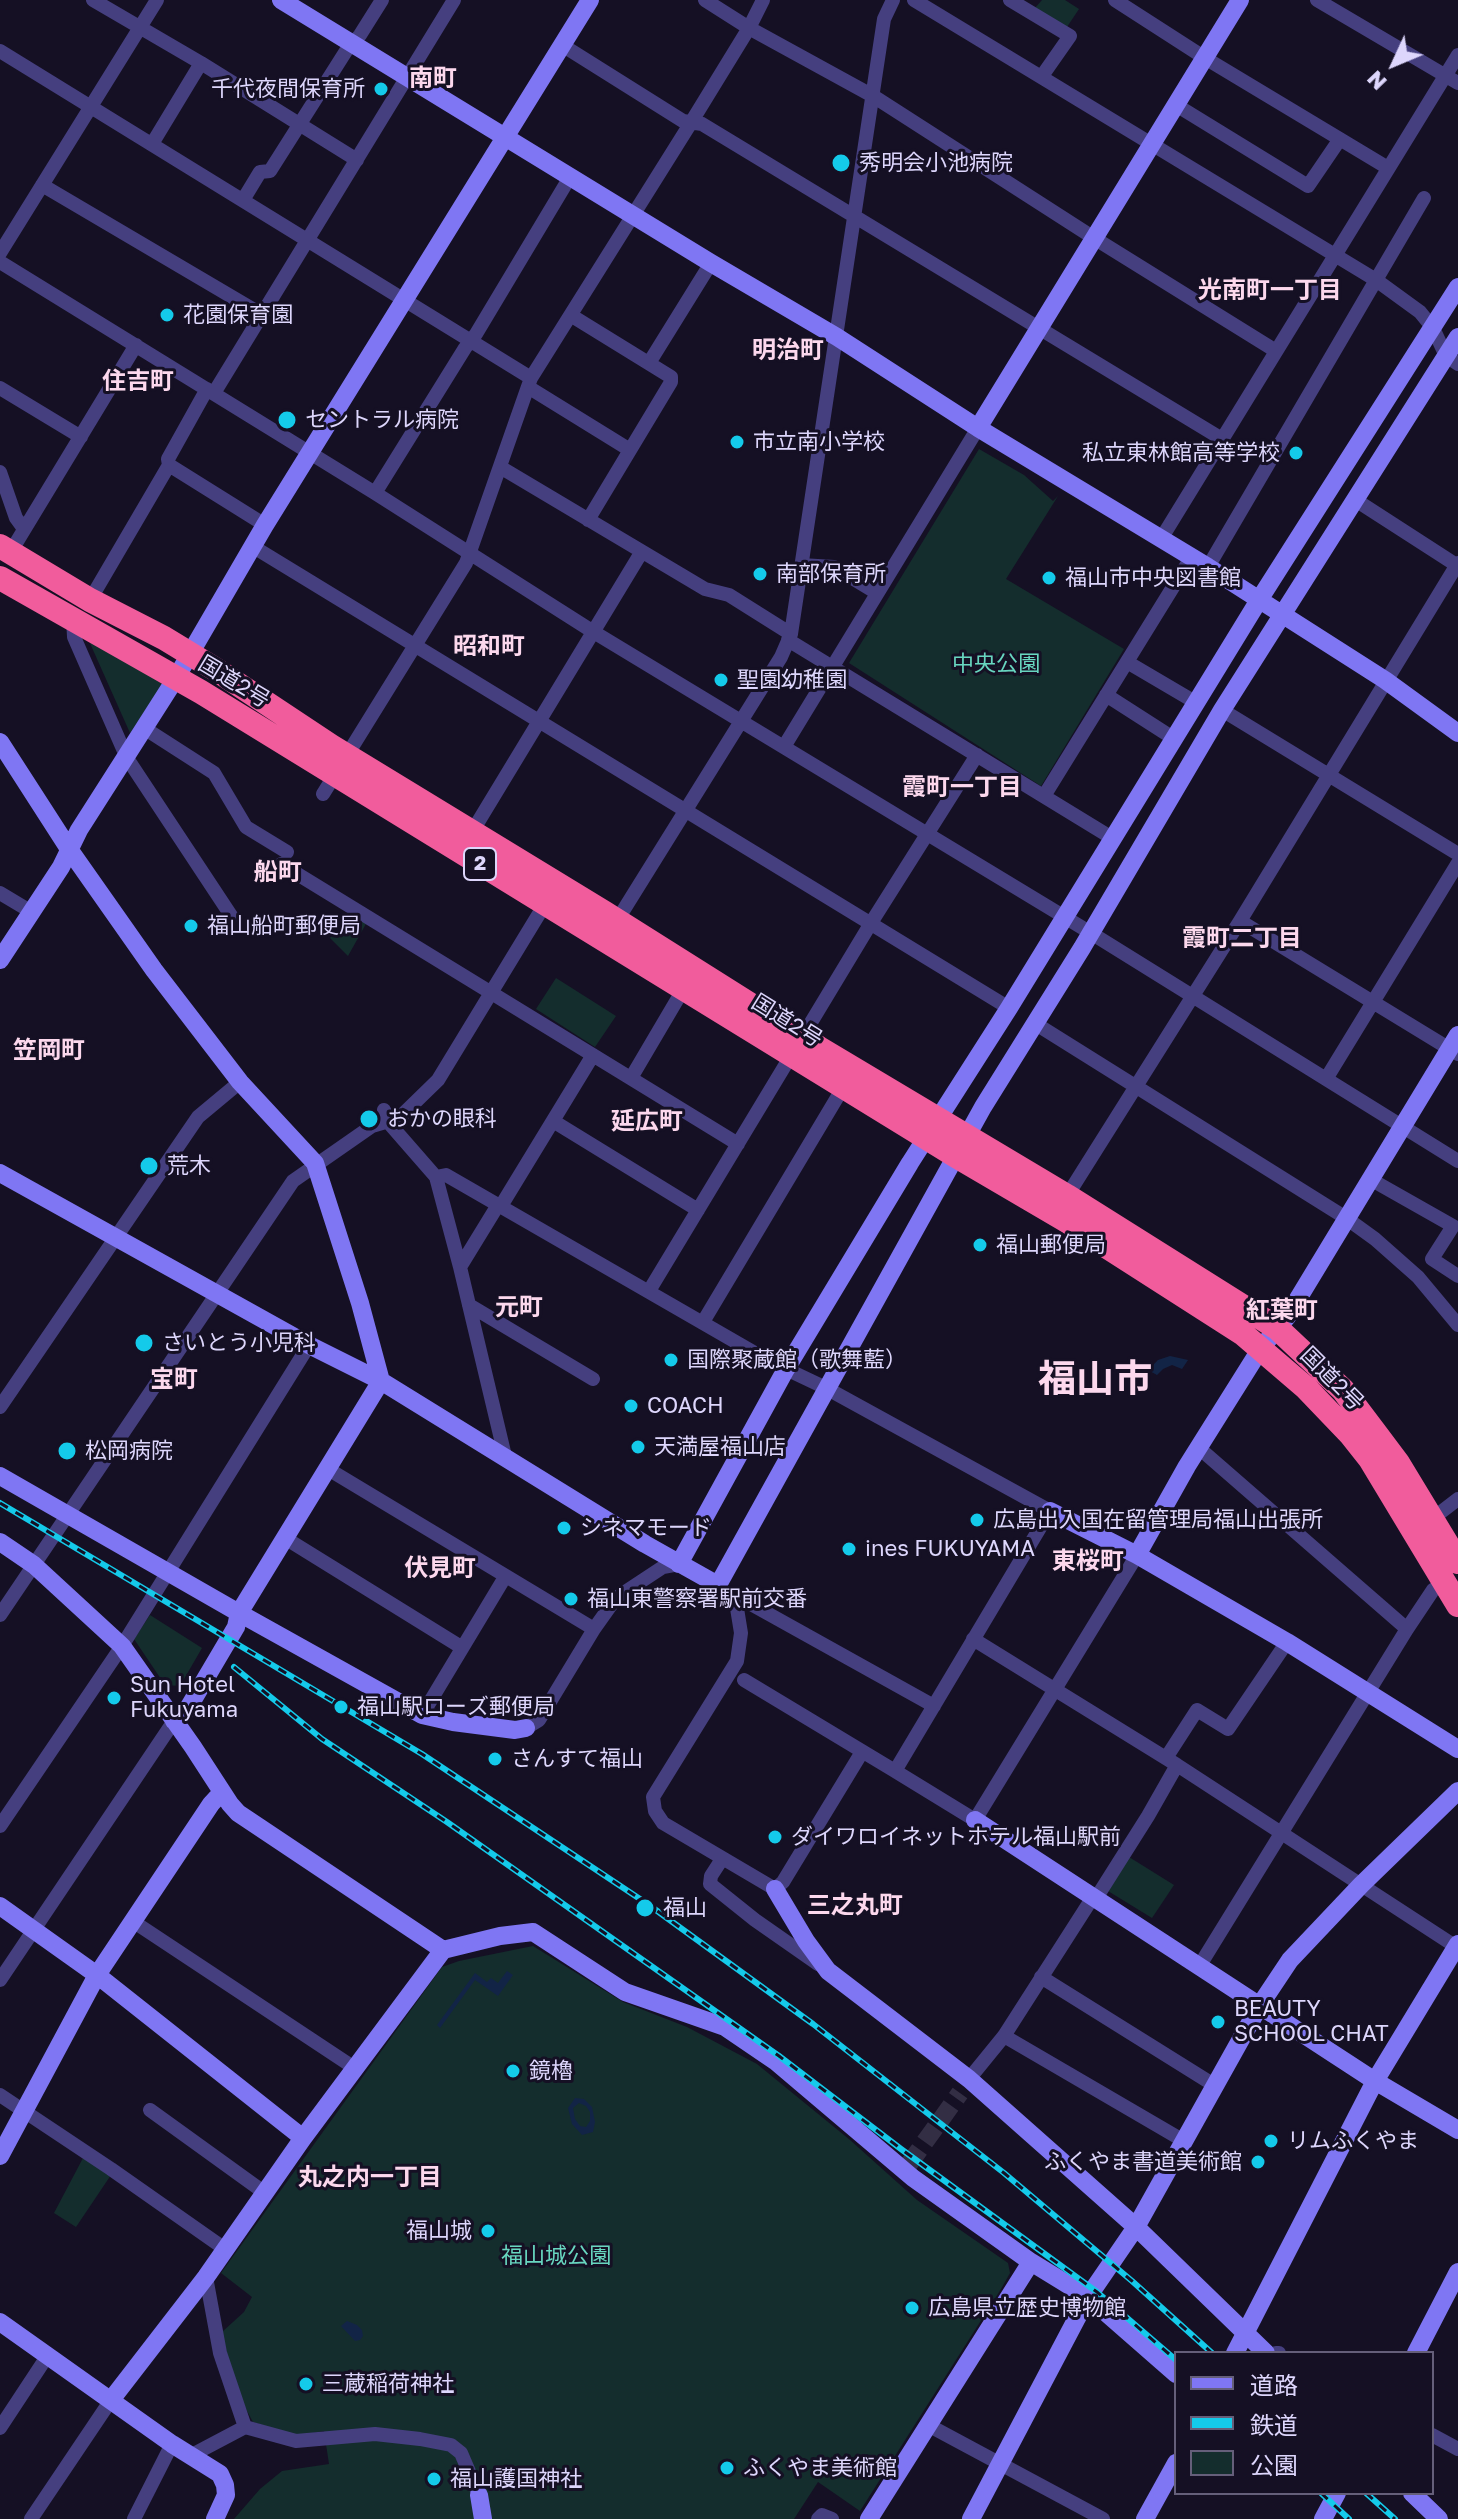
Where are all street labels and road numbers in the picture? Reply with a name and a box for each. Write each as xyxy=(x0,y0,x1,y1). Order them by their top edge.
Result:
street label: 国道2号 xyxy=(193,650,275,714)
road number: 2 xyxy=(464,848,496,880)
street label: 国道2号 xyxy=(747,989,827,1053)
street label: 国道2号 xyxy=(1295,1342,1369,1416)

